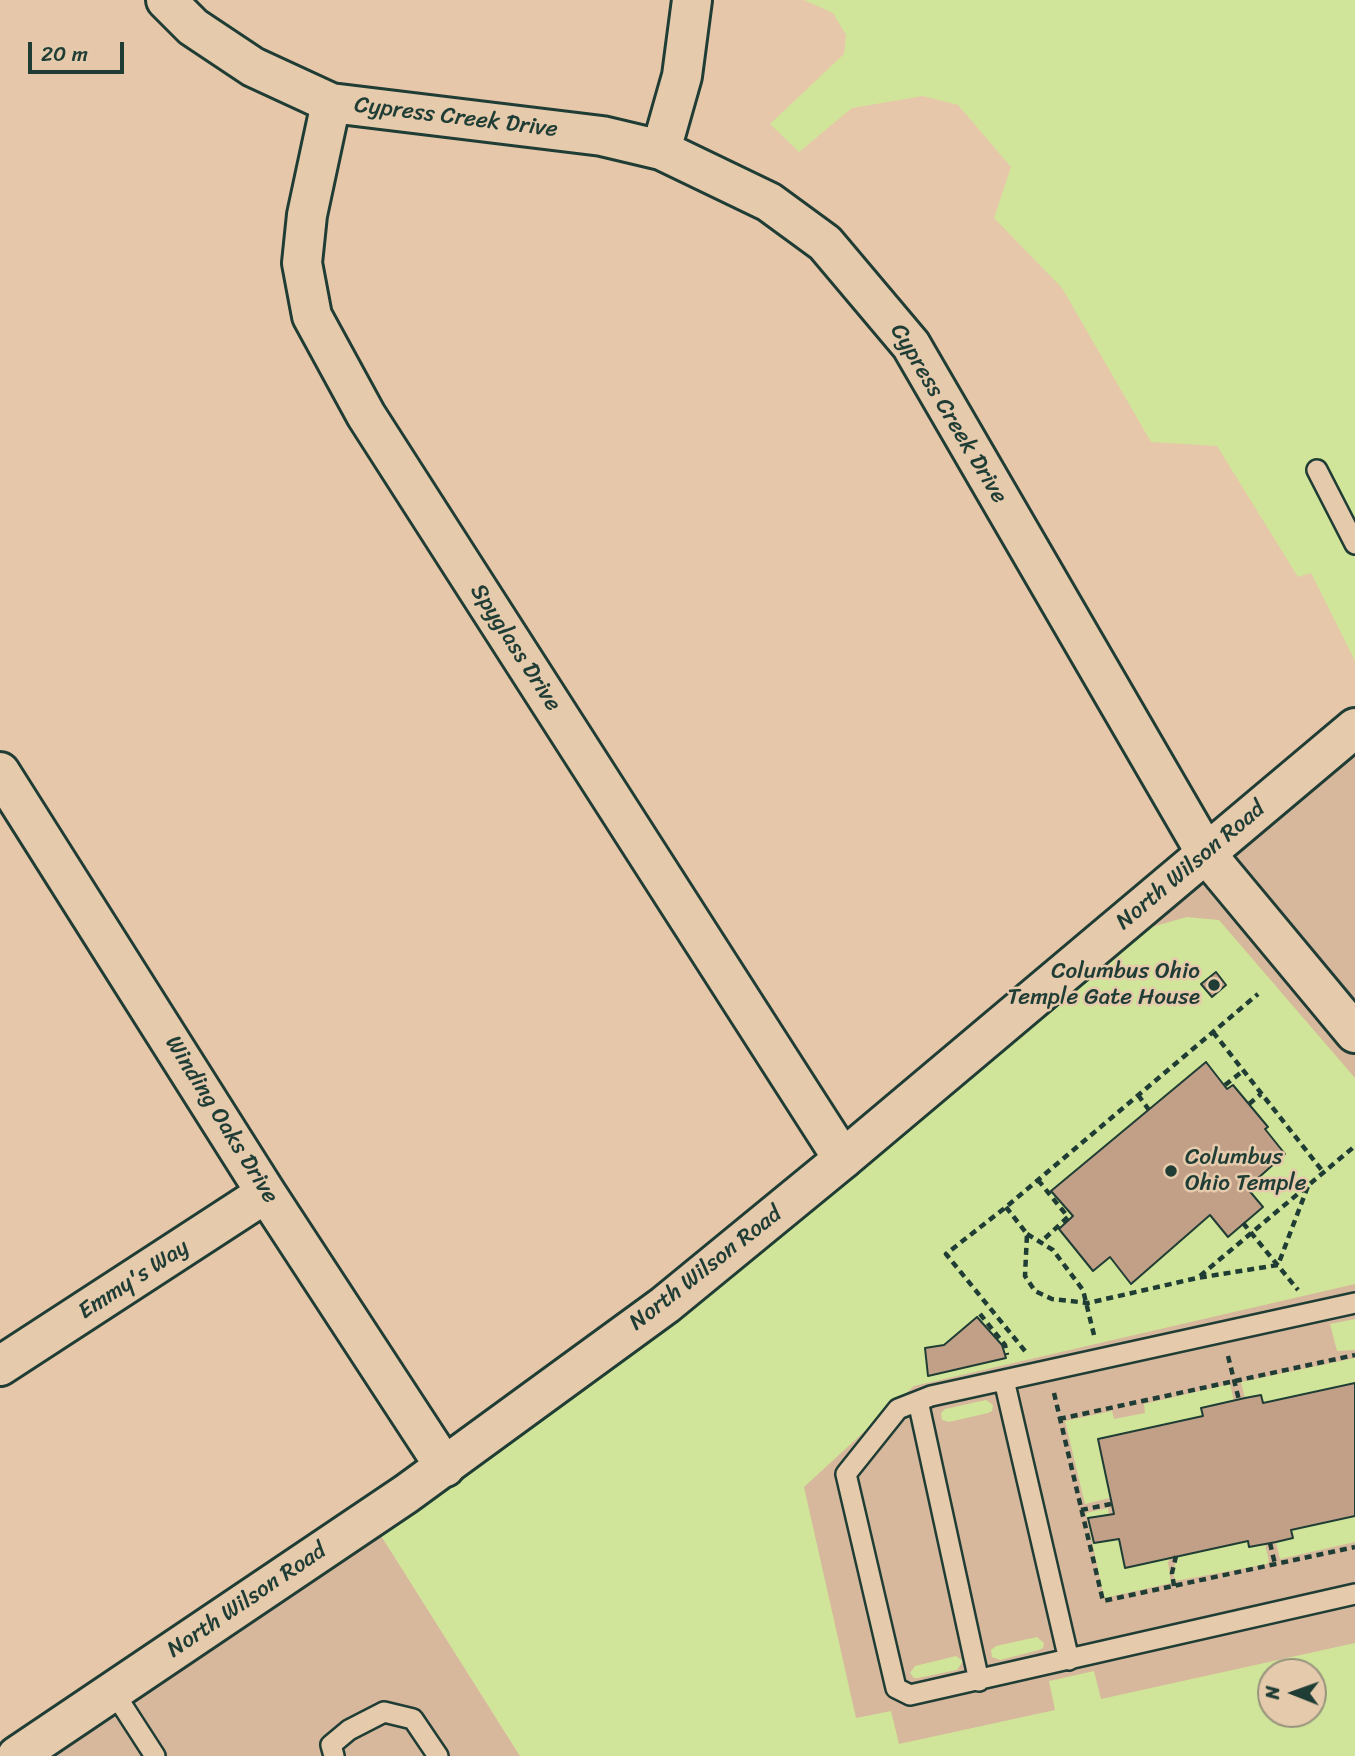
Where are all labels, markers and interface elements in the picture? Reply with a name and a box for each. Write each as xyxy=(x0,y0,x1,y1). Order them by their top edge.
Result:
scale bar xyxy=(32,28,128,72)
text: 20 m xyxy=(41,35,88,73)
street label: Cypress Creek Drive xyxy=(353,92,559,144)
street label: Cypress Creek Drive xyxy=(884,319,1012,509)
street label: Spyglass Drive xyxy=(464,579,566,717)
street label: North Wilson Road xyxy=(1111,796,1271,936)
place label: Columbus Ohio Temple Gate House xyxy=(1008,958,1200,1012)
marker: Columbus Ohio Temple Gate House xyxy=(1206,977,1222,993)
street label: Winding Oaks Drive xyxy=(158,1031,284,1209)
place label: Columbus Ohio Temple xyxy=(1185,1144,1307,1198)
marker: Columbus Ohio Temple xyxy=(1163,1163,1179,1179)
street label: North Wilson Road xyxy=(624,1201,788,1337)
street label: Emmy's Way xyxy=(74,1234,194,1326)
street label: North Wilson Road xyxy=(162,1538,332,1664)
north arrow xyxy=(1257,1658,1327,1728)
text: N xyxy=(1256,1686,1289,1700)

